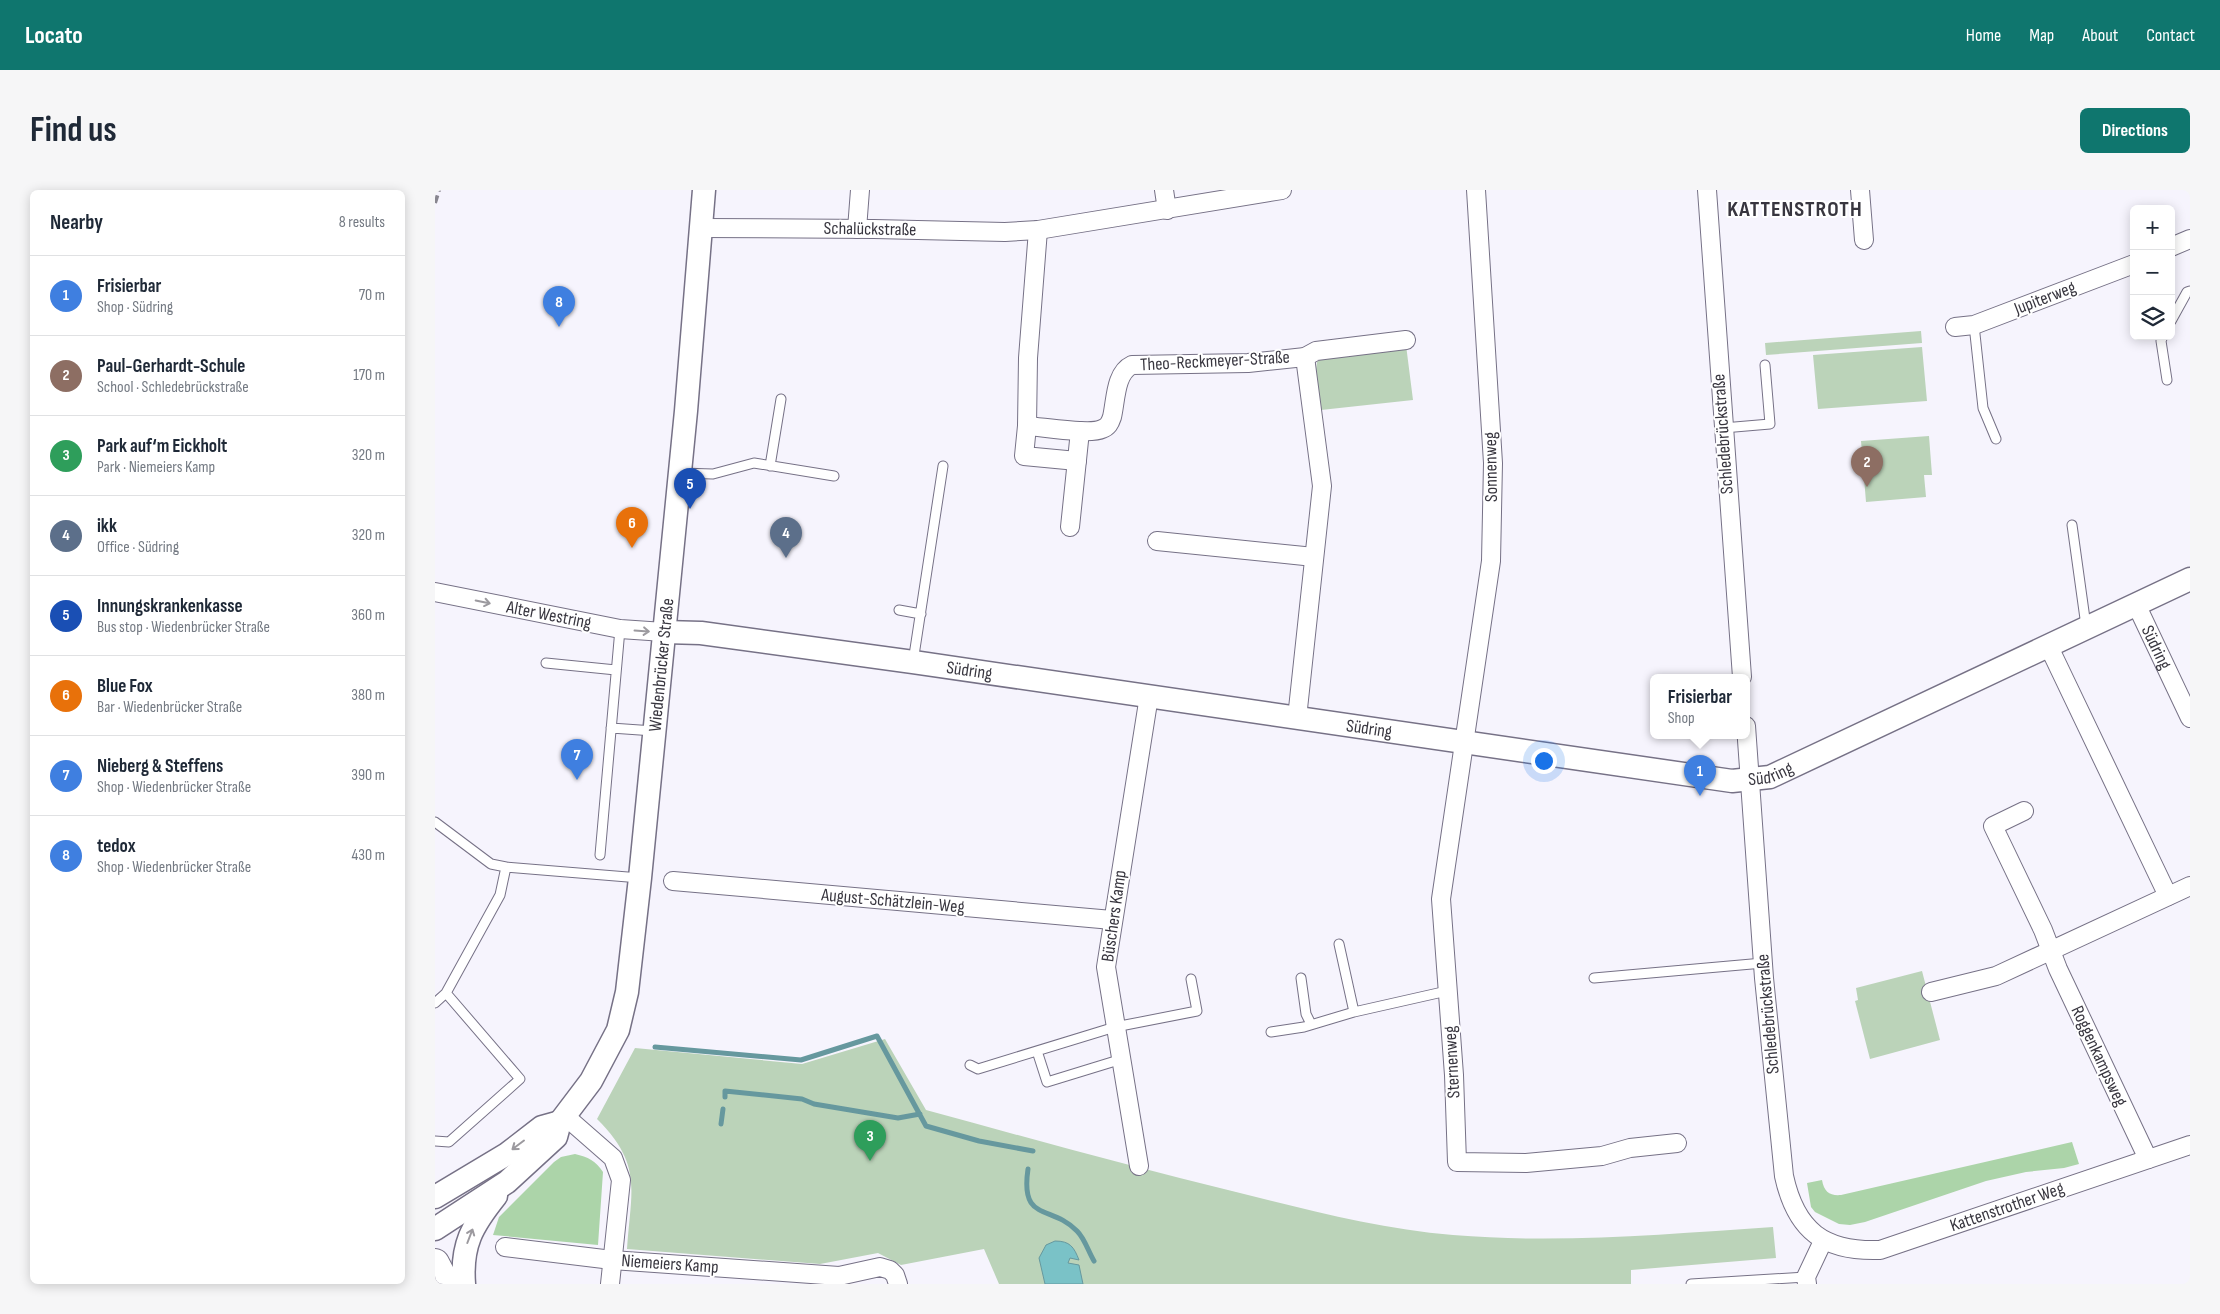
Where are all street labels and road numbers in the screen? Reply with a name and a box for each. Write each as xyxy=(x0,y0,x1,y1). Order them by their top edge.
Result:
street label: Schalückstraße xyxy=(823,218,917,240)
street label: Jupiterweg xyxy=(2010,277,2079,320)
street label: Theo-Reckmeyer-Straße xyxy=(1140,347,1290,375)
street label: Schledebrückstraße xyxy=(1708,373,1738,495)
street label: Sonnenweg xyxy=(1480,432,1502,502)
street label: Alter Westring xyxy=(504,596,593,634)
street label: Wiedenbrücker Straße xyxy=(644,597,678,733)
street label: Südring xyxy=(2137,622,2176,673)
street label: Südring xyxy=(945,656,994,684)
street label: Südring xyxy=(1345,715,1394,742)
street label: Südring xyxy=(1747,757,1796,790)
street label: Büschers Kamp xyxy=(1097,869,1131,963)
street label: August-Schätzlein-Weg xyxy=(820,884,965,918)
street label: Schledebrückstraße xyxy=(1752,953,1784,1075)
street label: Roggenkampsweg xyxy=(2067,1002,2131,1110)
street label: Sternenweg xyxy=(1440,1025,1464,1099)
street label: Kattenstrother Weg xyxy=(1947,1178,2067,1236)
street label: Niemeiers Kamp xyxy=(621,1250,719,1278)

